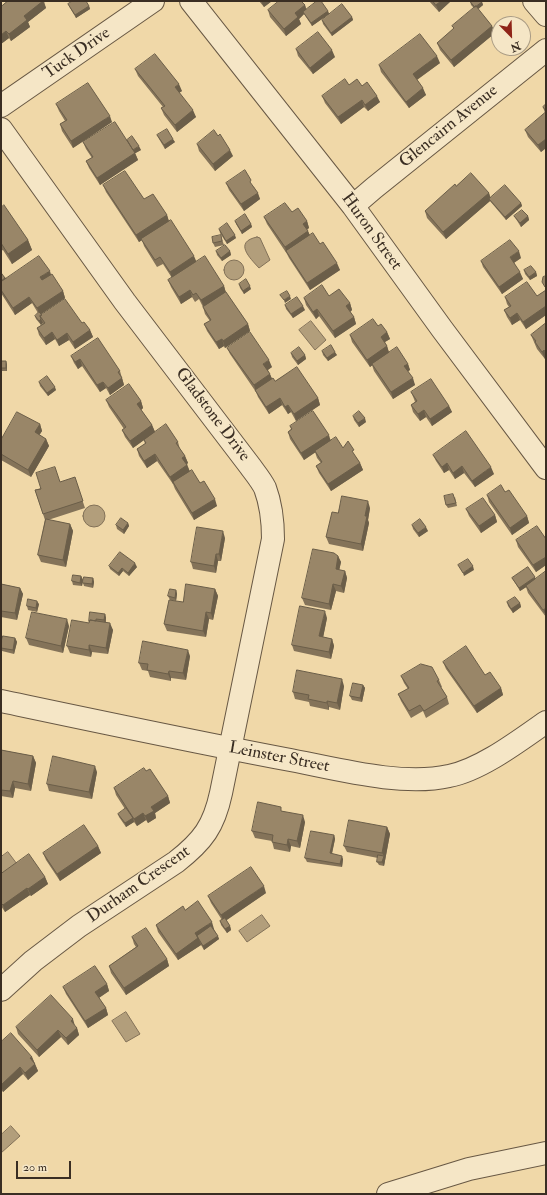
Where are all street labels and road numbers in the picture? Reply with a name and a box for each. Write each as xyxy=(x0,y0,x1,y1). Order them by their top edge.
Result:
street label: Tuck Drive xyxy=(40,24,114,84)
street label: Glencairn Avenue xyxy=(396,81,502,173)
street label: Huron Street xyxy=(336,189,406,275)
street label: Gladstone Drive xyxy=(170,364,254,466)
street label: Leinster Street xyxy=(227,738,331,778)
street label: Durham Crescent xyxy=(83,842,195,928)

